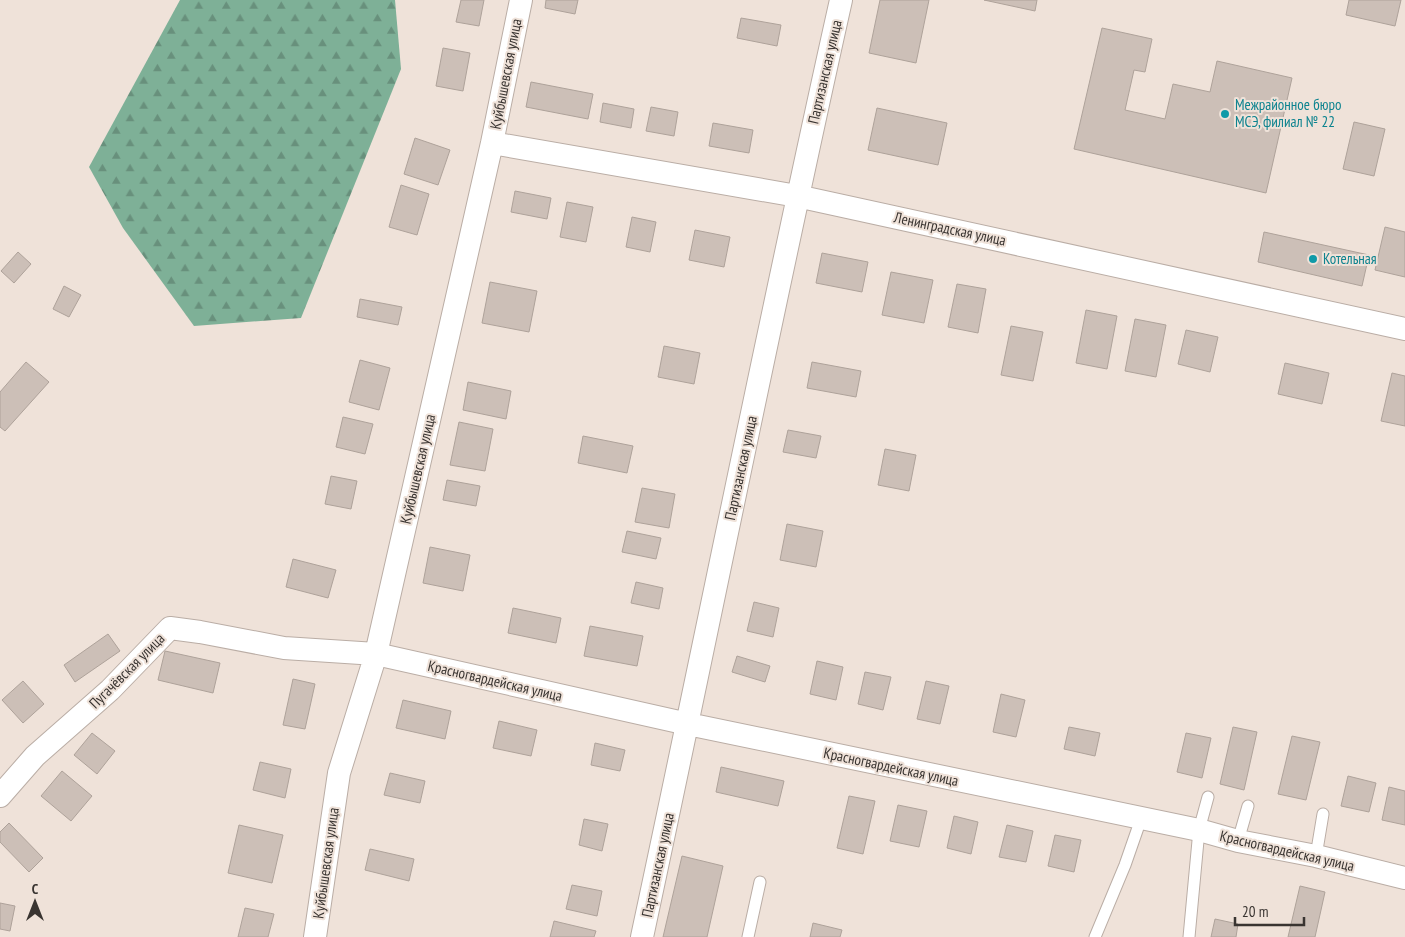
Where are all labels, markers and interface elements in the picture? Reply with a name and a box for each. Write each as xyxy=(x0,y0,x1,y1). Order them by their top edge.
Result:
street label: Куйбышевская улица xyxy=(485,17,526,131)
street label: Партизанская улица xyxy=(803,18,846,126)
place label: Межрайонное бюро МСЭ, филиал № 22 xyxy=(1235,95,1341,131)
marker: Межрайонное бюро МСЭ, филиал № 22 xyxy=(1219,108,1231,120)
street label: Ленинградская улица xyxy=(892,207,1008,250)
place label: Котельная xyxy=(1323,249,1377,268)
marker: Котельная xyxy=(1307,253,1319,265)
street label: Куйбышевская улица xyxy=(396,412,439,526)
street label: Партизанская улица xyxy=(720,414,761,522)
street label: Пугачёвская улица xyxy=(85,629,168,712)
street label: Красногвардейская улица xyxy=(426,656,564,705)
street label: Красногвардейская улица xyxy=(822,743,960,790)
street label: Куйбышевская улица xyxy=(308,806,343,920)
street label: Партизанская улица xyxy=(637,811,678,919)
street label: Красногвардейская улица xyxy=(1218,826,1356,875)
north arrow xyxy=(10,877,60,927)
text: С xyxy=(32,880,39,898)
scale bar xyxy=(1235,894,1304,926)
text: 20 m xyxy=(1242,902,1268,921)

